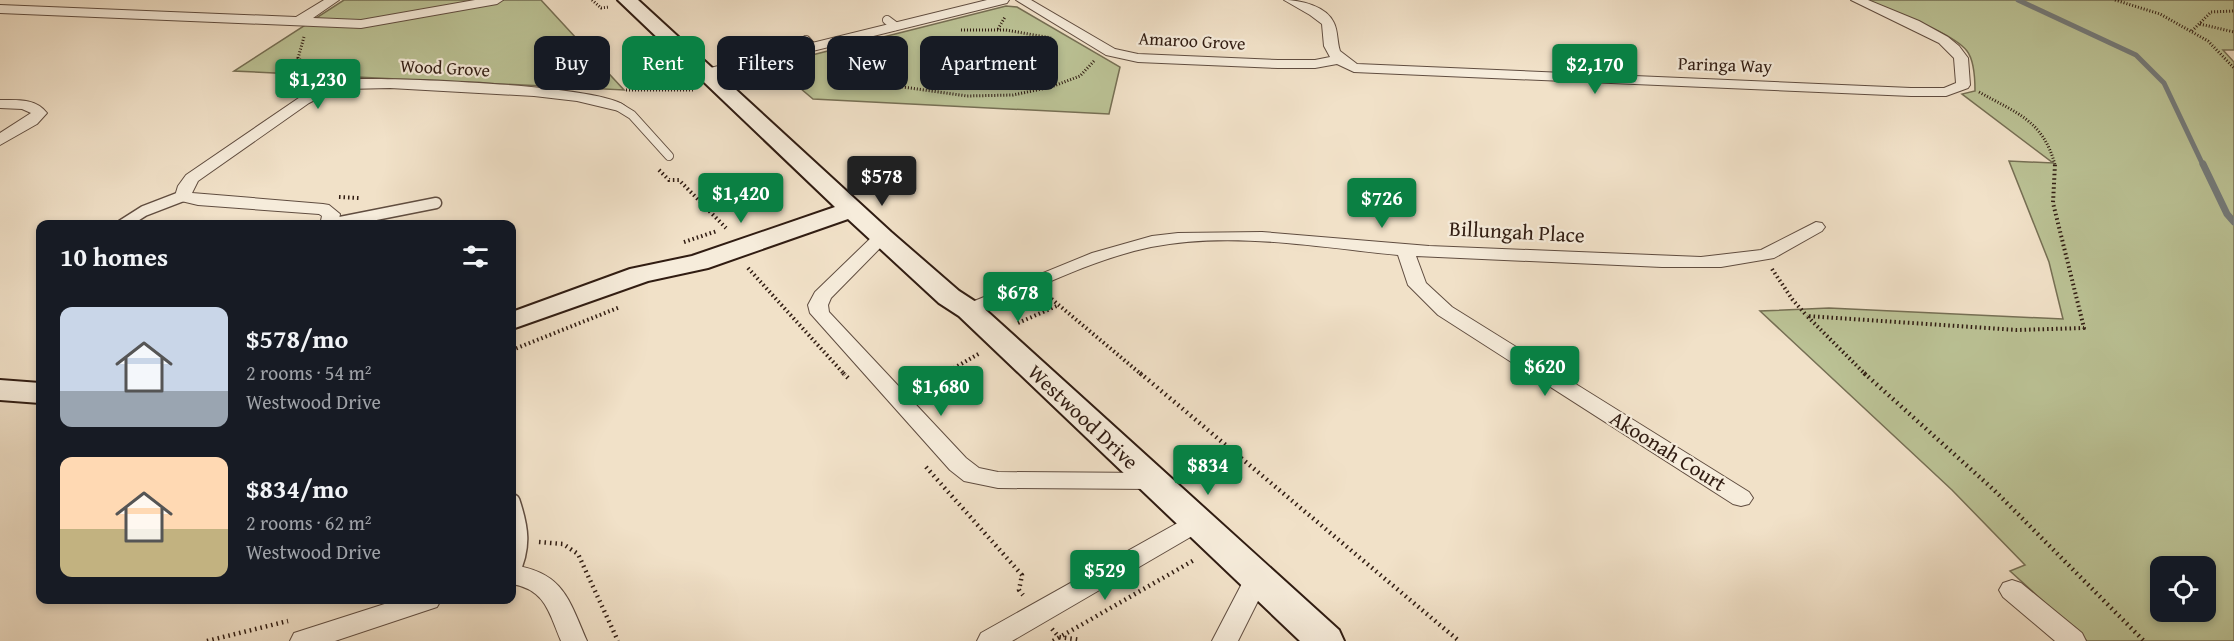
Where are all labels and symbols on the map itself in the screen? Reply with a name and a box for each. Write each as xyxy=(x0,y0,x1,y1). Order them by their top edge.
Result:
street label: Amaroo Grove xyxy=(1138,24,1246,57)
pin: $2,170 xyxy=(1546,44,1644,95)
street label: Paringa Way xyxy=(1677,49,1773,80)
street label: Wood Grove xyxy=(399,52,491,83)
pin: $1,230 xyxy=(269,59,367,110)
pin: $578 xyxy=(846,156,918,207)
pin: $1,420 xyxy=(692,173,790,224)
pin: $726 xyxy=(1346,178,1418,229)
street label: Billungah Place xyxy=(1448,212,1586,251)
pin: $678 xyxy=(982,272,1054,323)
pin: $620 xyxy=(1509,346,1581,397)
street label: Westwood Drive xyxy=(1021,357,1146,476)
pin: $1,680 xyxy=(892,366,990,417)
street label: Akoonah Court xyxy=(1604,402,1733,499)
pin: $834 xyxy=(1172,445,1244,496)
pin: $529 xyxy=(1069,550,1141,601)

